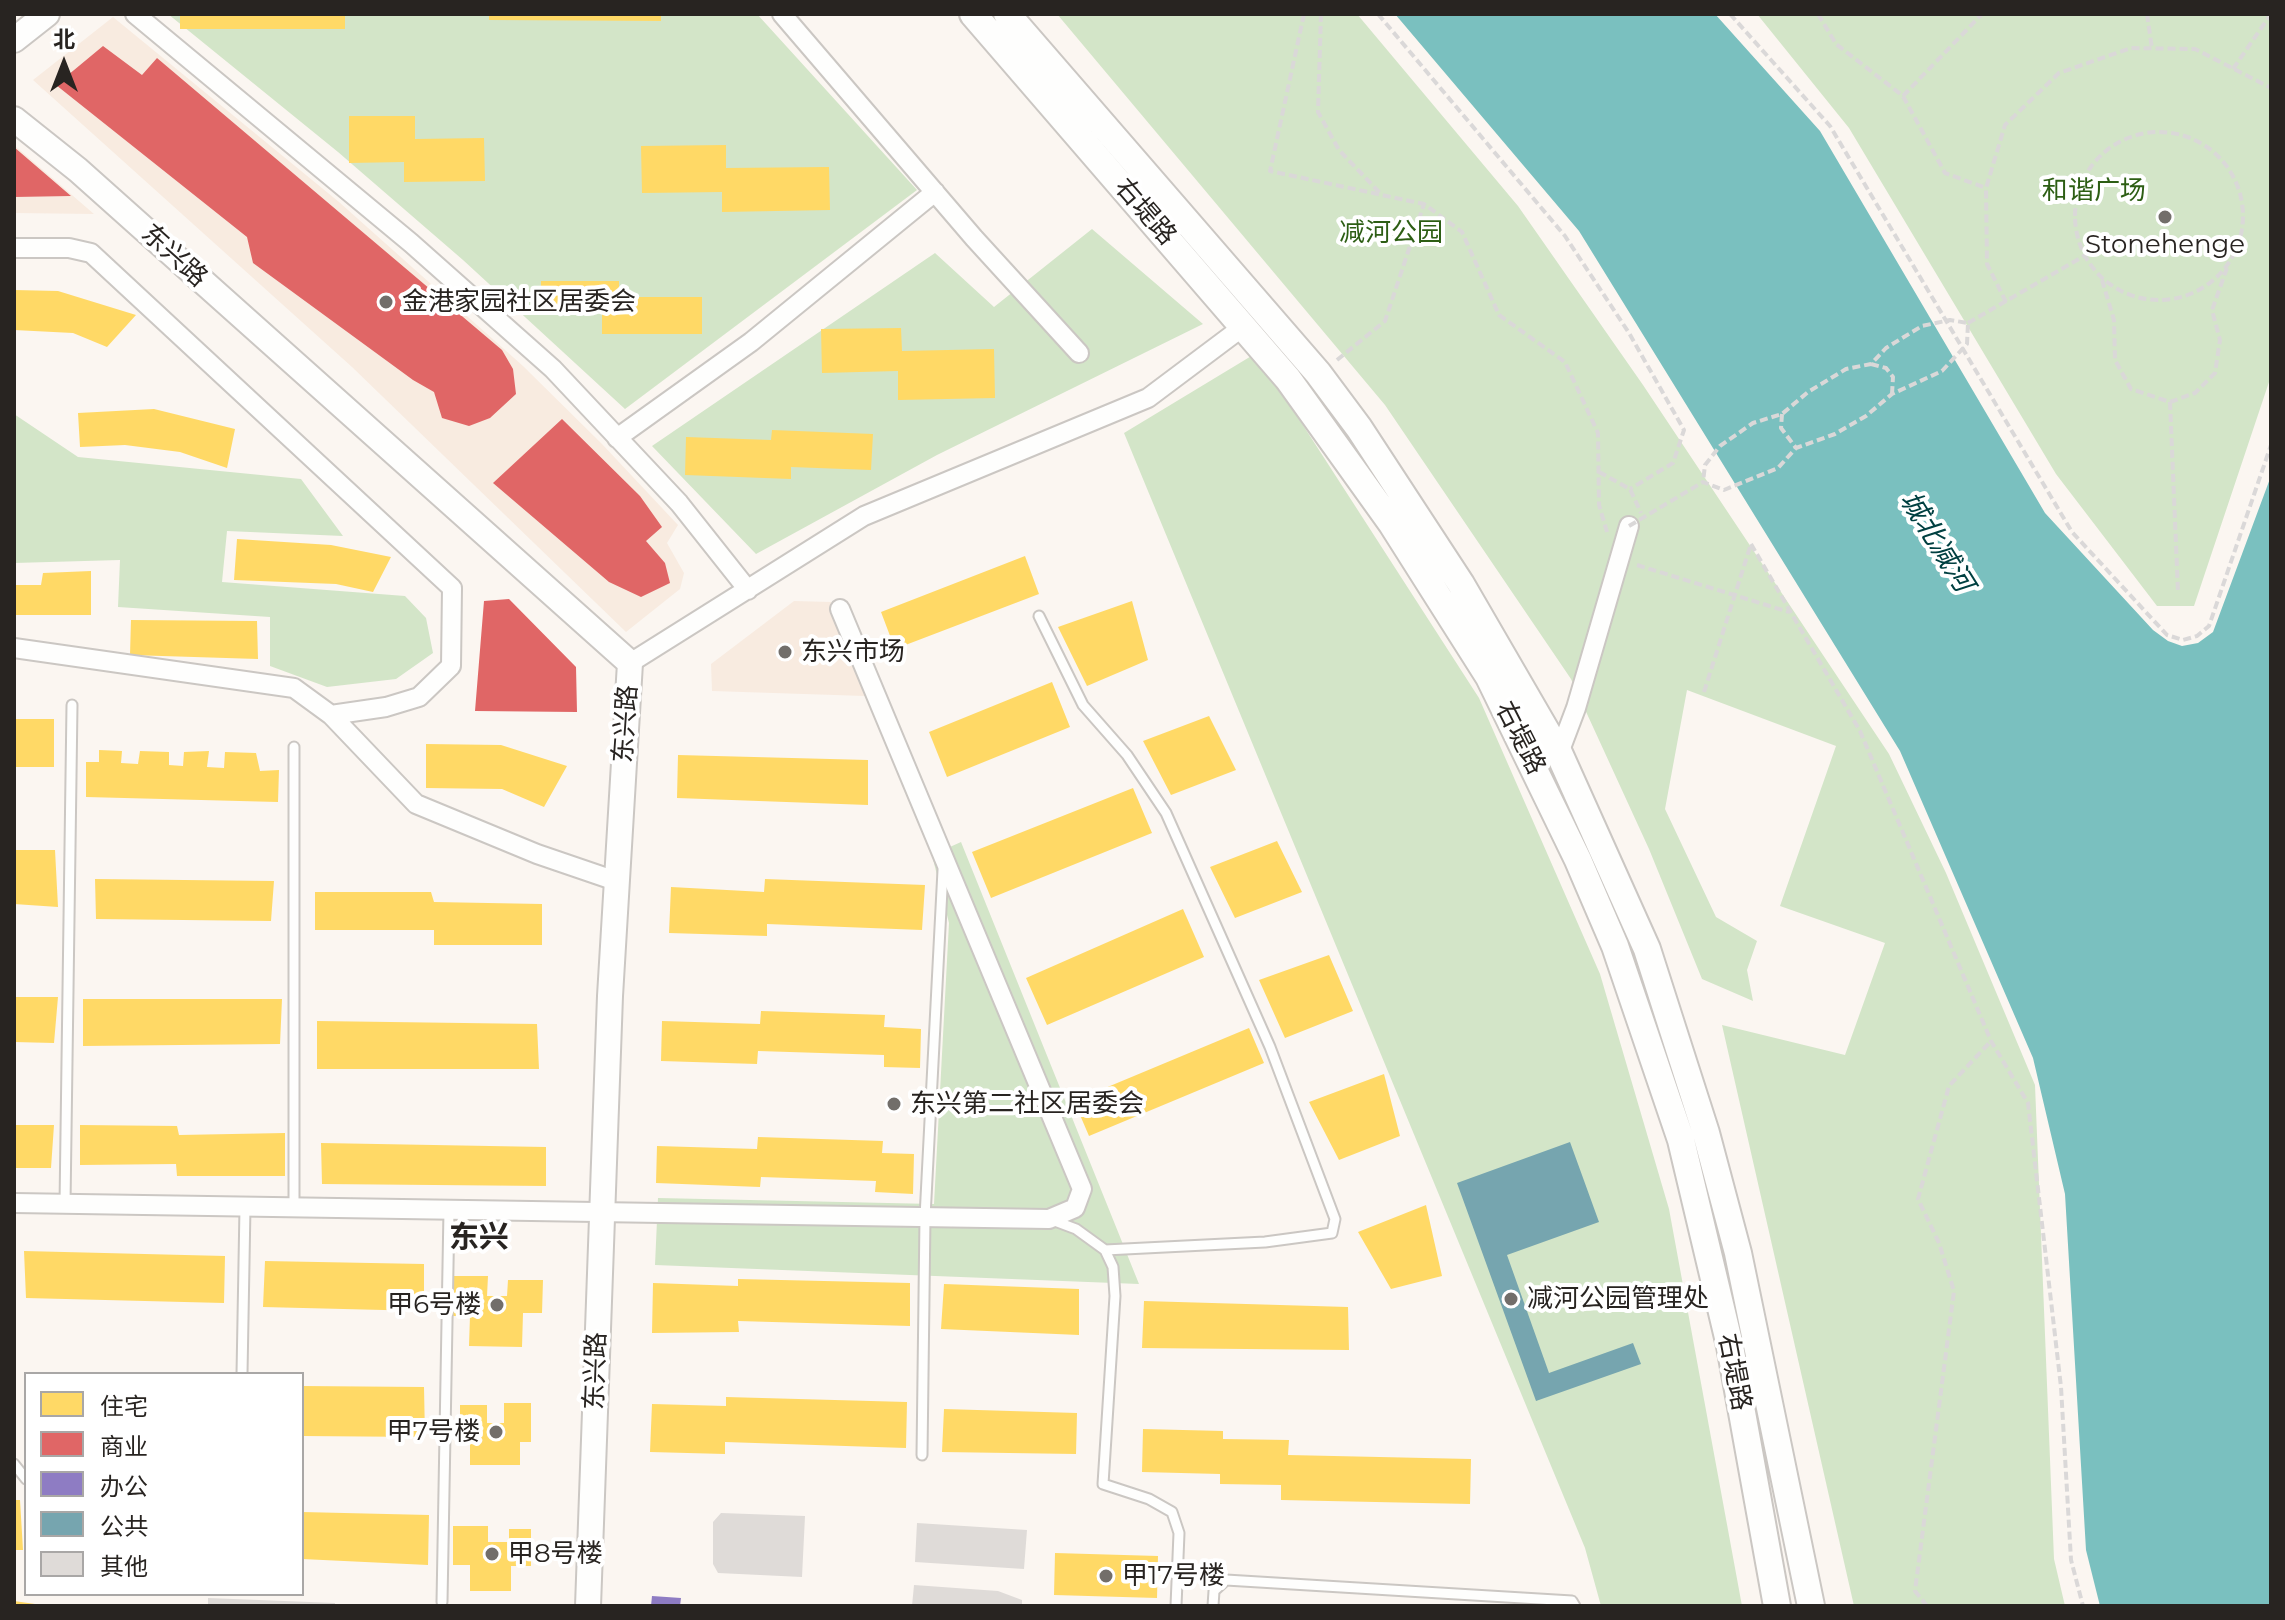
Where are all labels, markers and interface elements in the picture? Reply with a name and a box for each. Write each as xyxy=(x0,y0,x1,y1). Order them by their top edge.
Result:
north arrow xyxy=(24,24,104,104)
text: 北 xyxy=(53,26,75,53)
street label: 右堤路 xyxy=(1108,172,1182,252)
park label: 和谐广场 xyxy=(2042,175,2146,207)
marker: Stonehenge xyxy=(2156,208,2174,226)
park label: 减河公园 xyxy=(1339,217,1443,249)
street label: 东兴路 xyxy=(135,218,213,294)
place label: Stonehenge xyxy=(2085,229,2245,261)
place label: 金港家园社区居委会 xyxy=(402,286,636,318)
marker: 金港家园社区居委会 xyxy=(377,293,395,311)
water label: 城北减河 xyxy=(1892,486,1980,598)
place label: 东兴市场 xyxy=(801,636,905,668)
marker: 东兴市场 xyxy=(776,643,794,661)
street label: 东兴路 xyxy=(608,684,644,764)
street label: 右堤路 xyxy=(1488,696,1552,780)
place label: 东兴第二社区居委会 xyxy=(910,1088,1144,1120)
marker: 东兴第二社区居委会 xyxy=(885,1095,903,1113)
district label: 东兴 xyxy=(449,1220,509,1256)
place label: 减河公园管理处 xyxy=(1527,1283,1709,1315)
place label: 甲6号楼 xyxy=(387,1289,481,1321)
marker: 减河公园管理处 xyxy=(1502,1290,1520,1308)
marker: 甲6号楼 xyxy=(488,1296,506,1314)
street label: 东兴路 xyxy=(579,1331,613,1411)
street label: 右堤路 xyxy=(1711,1331,1757,1413)
legend xyxy=(24,1372,304,1596)
text: 住宅 xyxy=(100,1392,148,1421)
place label: 甲7号楼 xyxy=(387,1416,480,1448)
marker: 甲7号楼 xyxy=(487,1423,505,1441)
text: 商业 xyxy=(100,1432,148,1461)
text: 办公 xyxy=(100,1472,148,1501)
text: 公共 xyxy=(100,1512,148,1541)
place label: 甲8号楼 xyxy=(508,1538,603,1570)
marker: 甲8号楼 xyxy=(483,1545,501,1563)
text: 其他 xyxy=(100,1552,148,1581)
place label: 甲17号楼 xyxy=(1122,1560,1225,1592)
marker: 甲17号楼 xyxy=(1097,1567,1115,1585)

